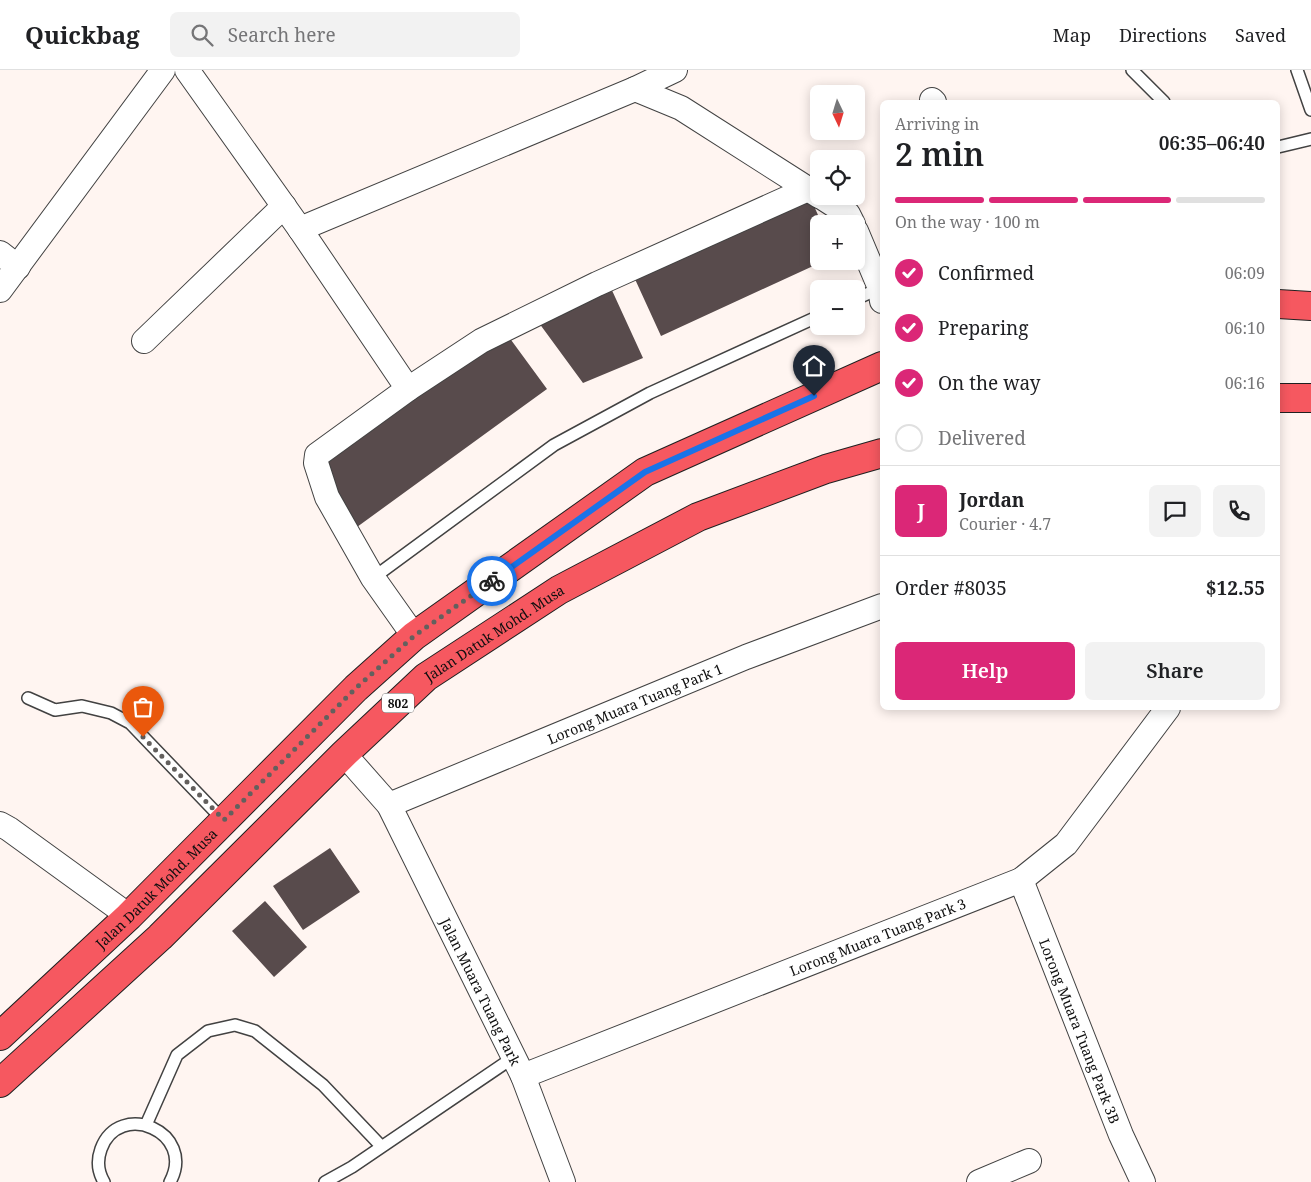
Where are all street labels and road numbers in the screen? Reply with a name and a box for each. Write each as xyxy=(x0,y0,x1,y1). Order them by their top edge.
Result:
street label: Jalan Datuk Mohd. Musa xyxy=(420,580,567,686)
street label: Lorong Muara Tuang Park 1 xyxy=(544,658,725,748)
road number: 802 xyxy=(382,694,414,712)
street label: Jalan Datuk Mohd. Musa xyxy=(90,824,221,953)
street label: Lorong Muara Tuang Park 3 xyxy=(787,893,969,980)
street label: Jalan Muara Tuang Park xyxy=(436,914,526,1069)
street label: Lorong Muara Tuang Park 3B xyxy=(1035,936,1125,1126)

